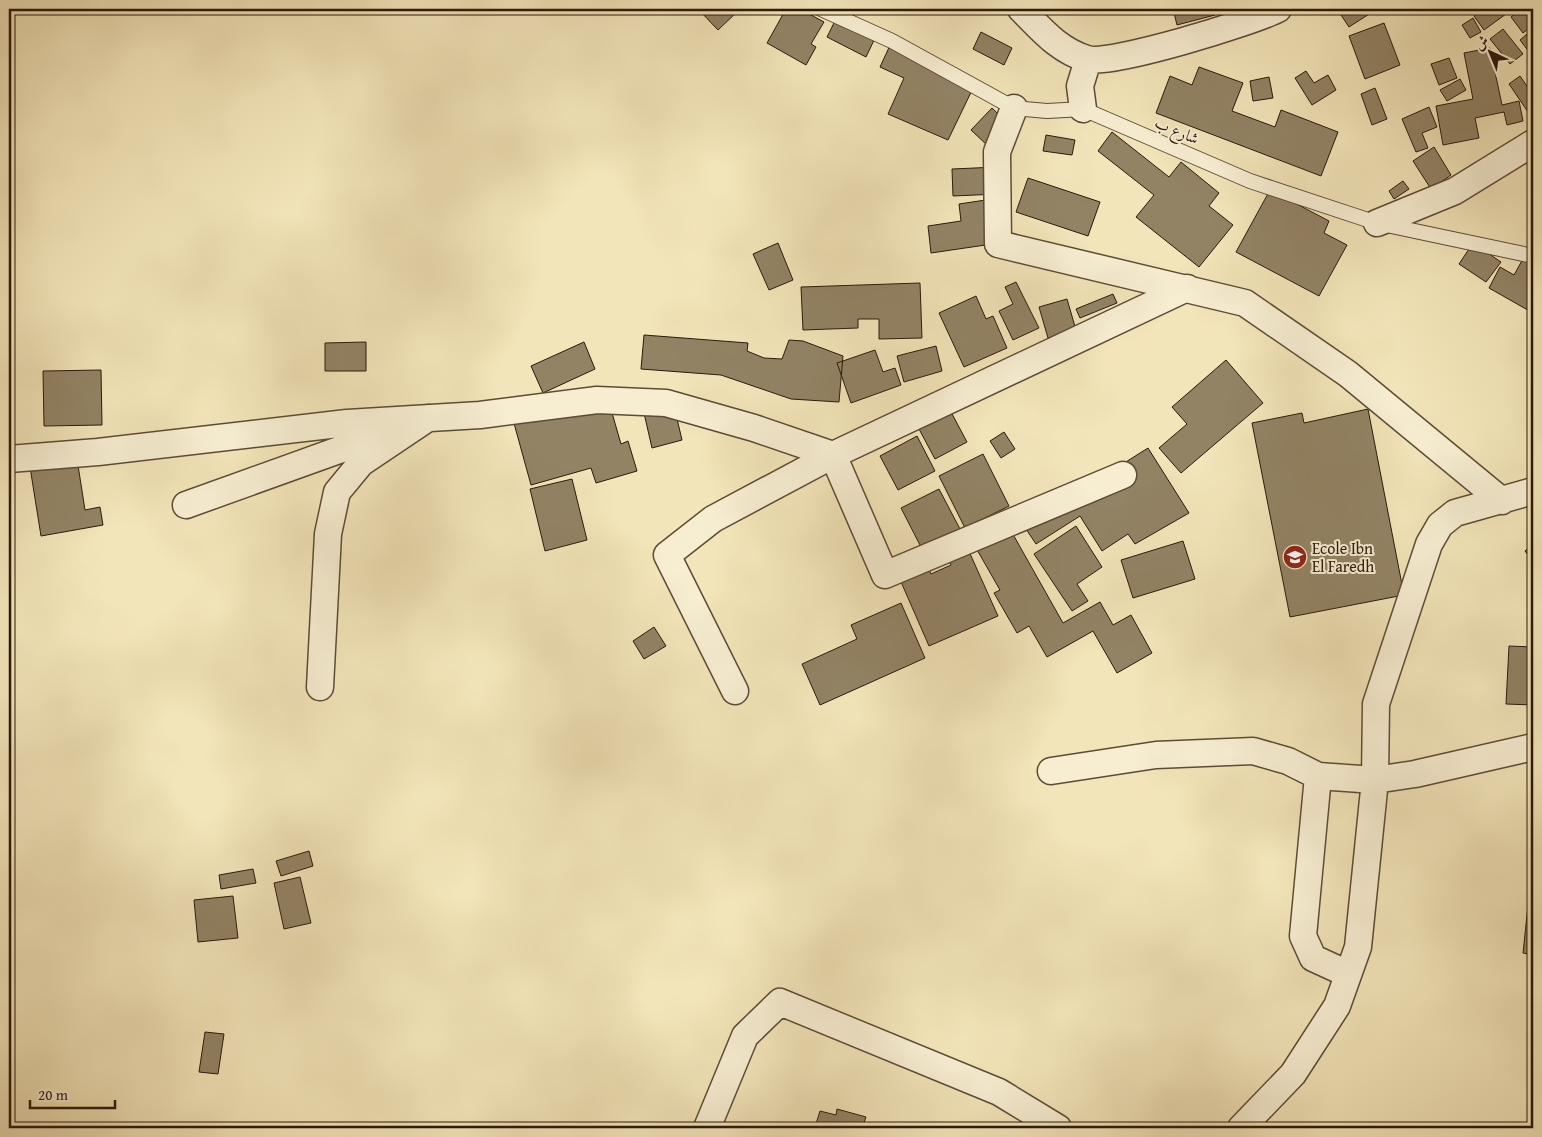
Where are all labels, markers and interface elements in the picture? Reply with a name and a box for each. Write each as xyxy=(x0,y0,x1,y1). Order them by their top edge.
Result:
north arrow xyxy=(1464,28,1514,78)
text: ش xyxy=(1469,31,1493,55)
street label: شارع ب xyxy=(1150,110,1203,152)
place label: Ecole Ibn El Faredh xyxy=(1312,536,1374,578)
school or university icon: Ecole Ibn El Faredh xyxy=(1282,544,1308,570)
scale bar xyxy=(30,1077,115,1109)
text: 20 m xyxy=(38,1084,69,1105)

